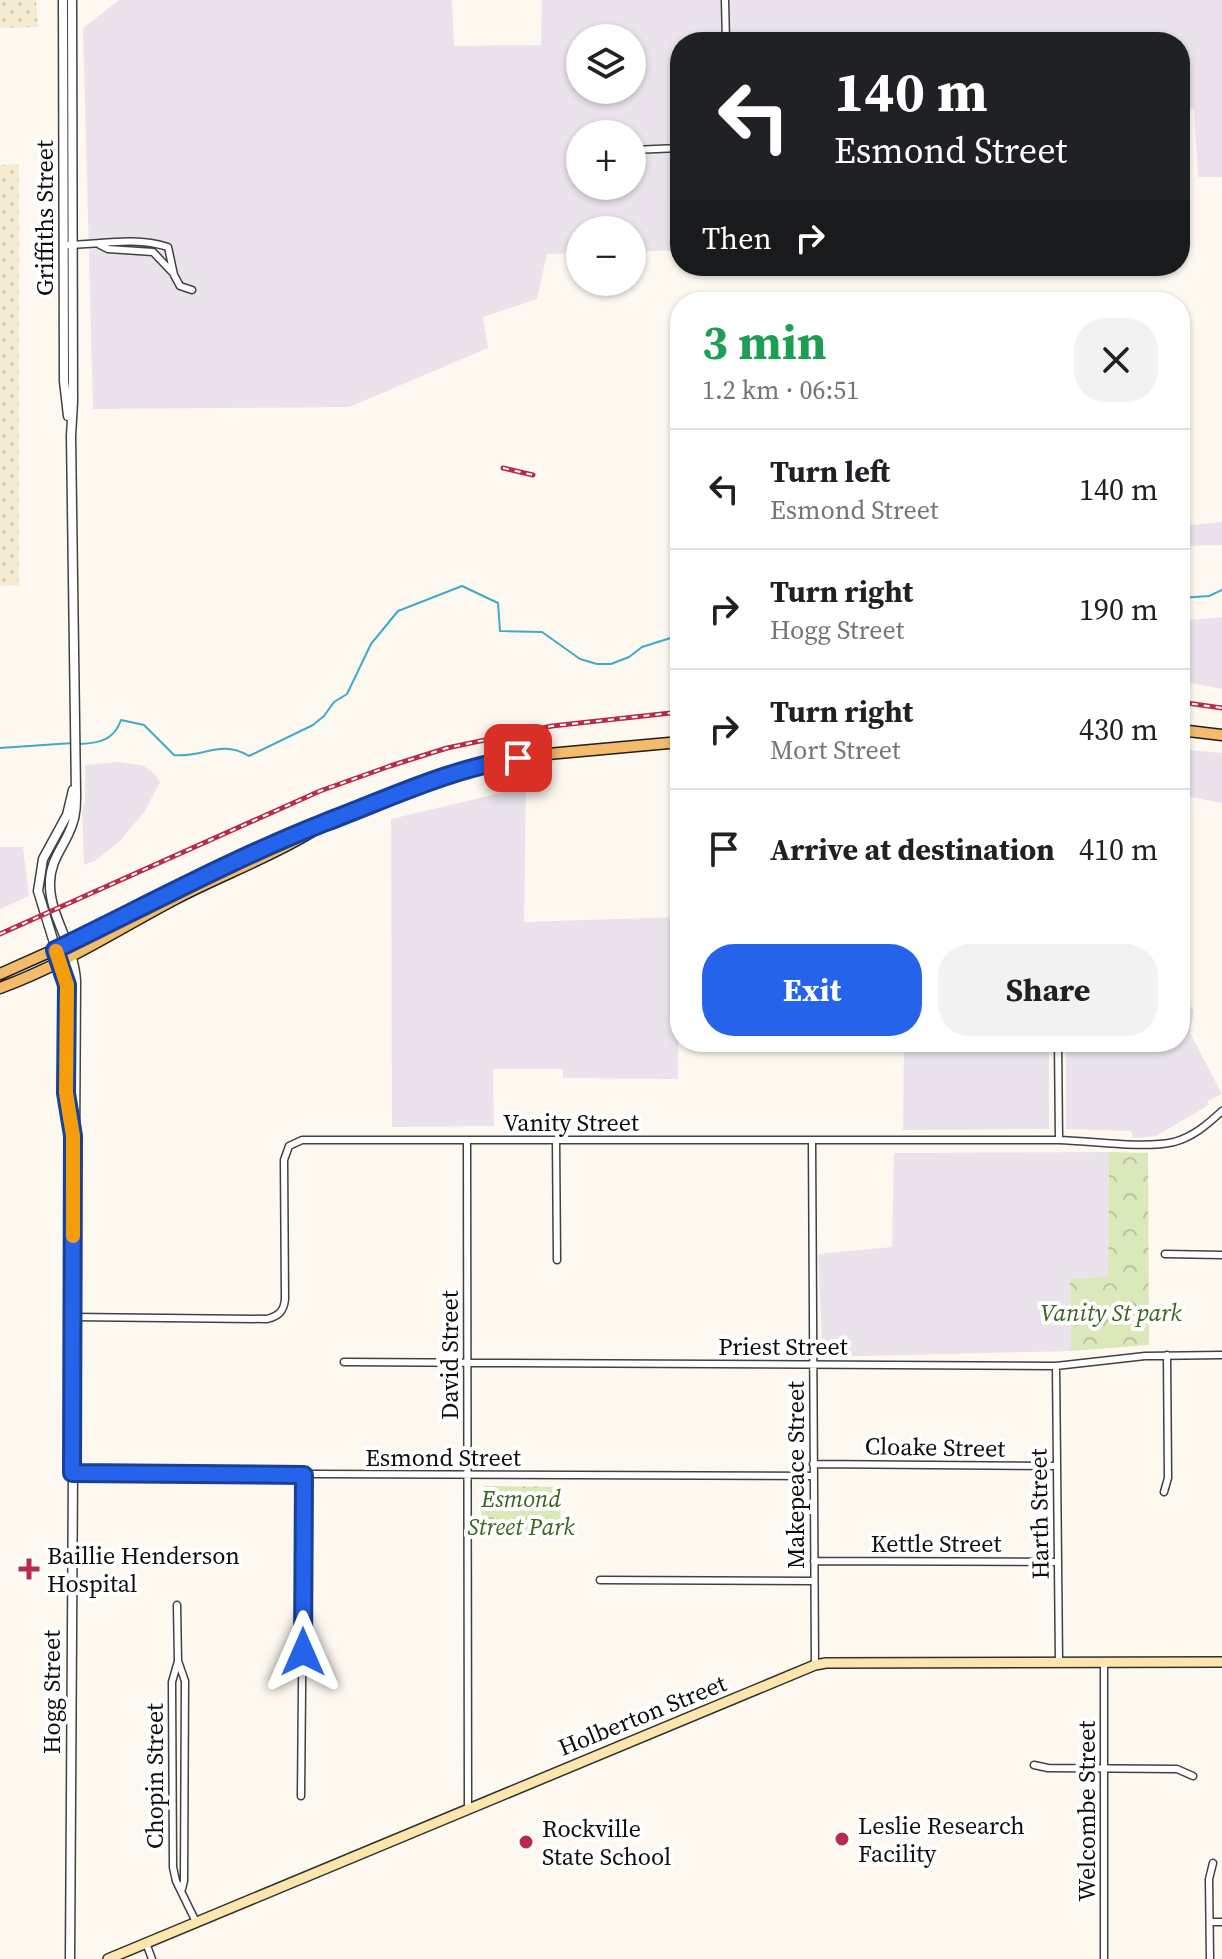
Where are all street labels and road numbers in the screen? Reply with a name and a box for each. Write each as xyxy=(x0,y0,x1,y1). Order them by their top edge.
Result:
street label: Griffiths Street xyxy=(28,140,61,296)
street label: Vanity Street xyxy=(503,1106,639,1139)
street label: David Street xyxy=(433,1290,466,1420)
street label: Priest Street xyxy=(718,1330,848,1363)
street label: Makepeace Street xyxy=(779,1381,812,1569)
street label: Cloake Street xyxy=(865,1429,1006,1465)
street label: Esmond Street xyxy=(365,1441,521,1474)
street label: Harth Street xyxy=(1021,1448,1057,1580)
street label: Kettle Street xyxy=(871,1527,1002,1560)
street label: Hogg Street xyxy=(35,1630,68,1754)
street label: Holberton Street xyxy=(553,1666,731,1764)
street label: Chopin Street xyxy=(138,1703,171,1849)
street label: Welcombe Street xyxy=(1070,1720,1103,1901)

